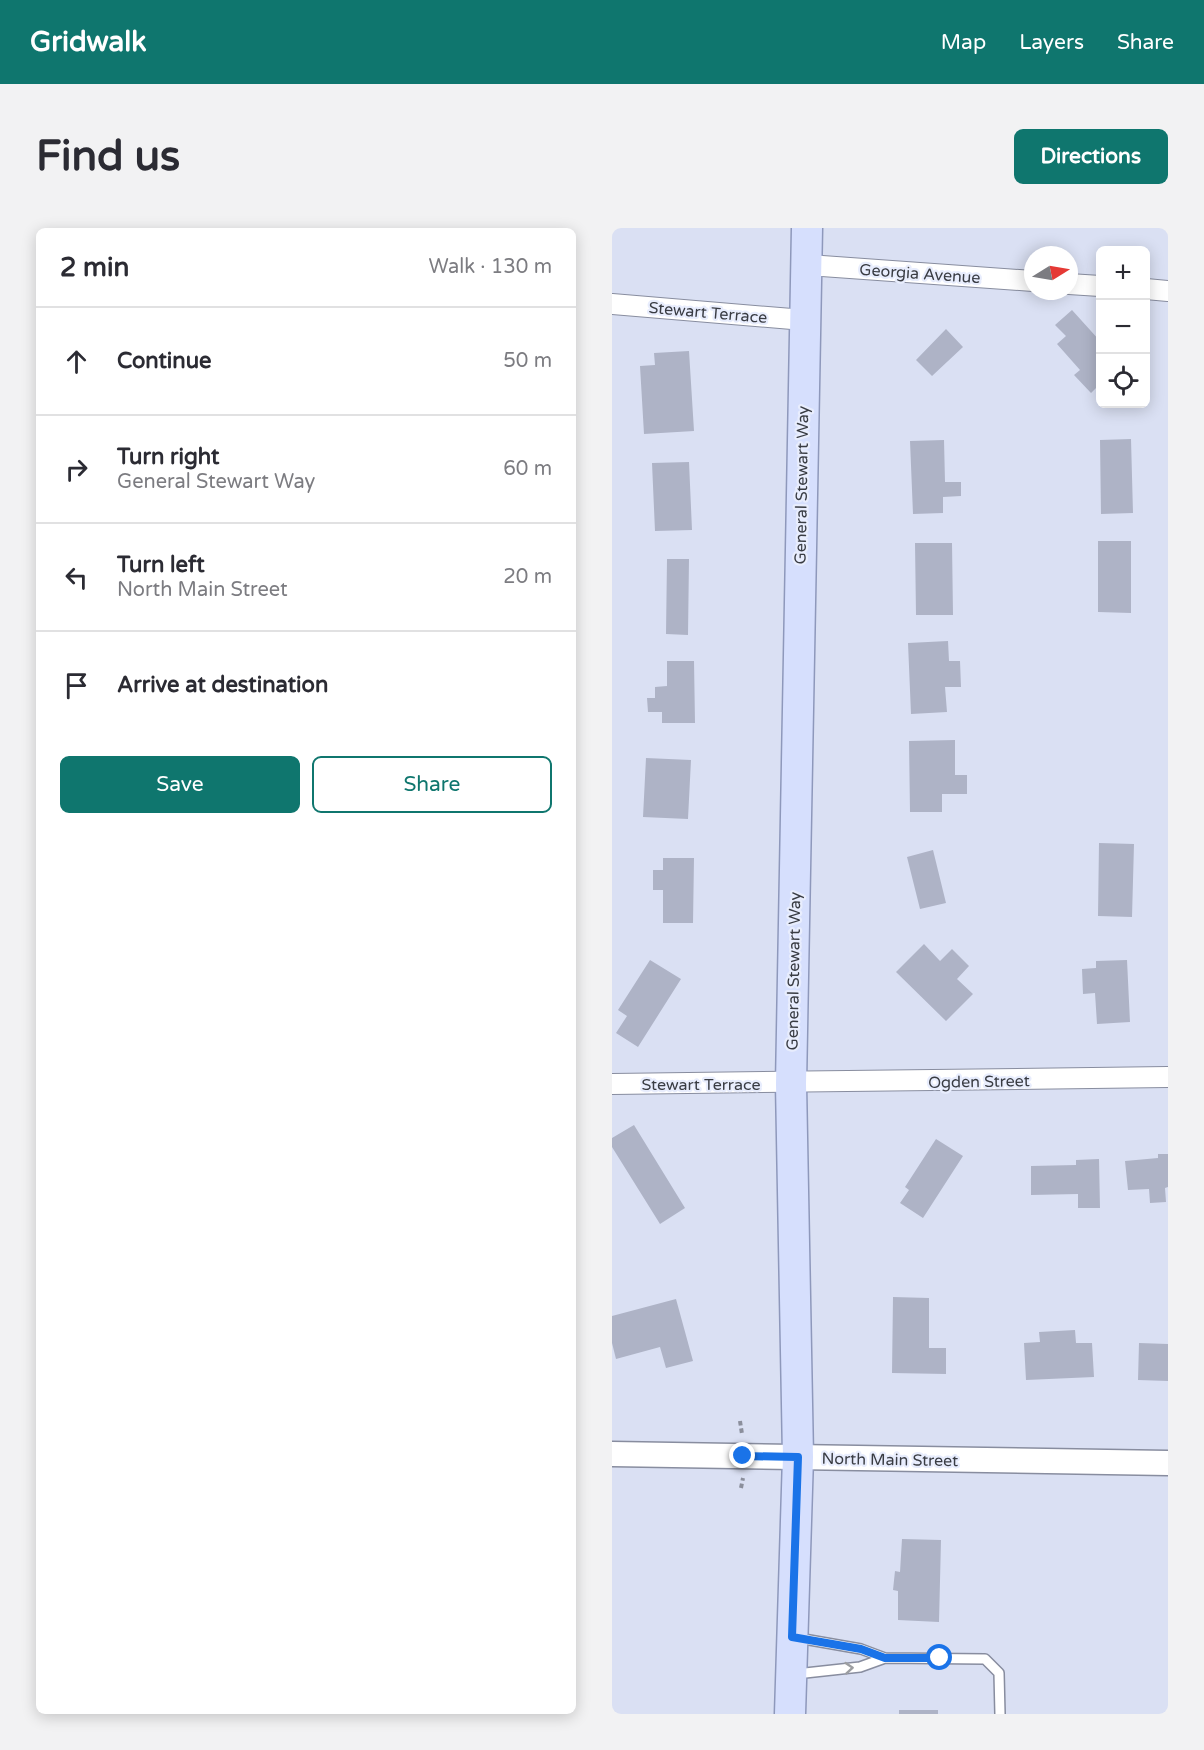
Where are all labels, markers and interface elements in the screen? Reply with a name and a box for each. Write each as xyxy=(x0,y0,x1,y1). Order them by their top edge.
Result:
text: Gridwalk xyxy=(30,25,147,59)
text: Map xyxy=(941,30,986,55)
text: Layers xyxy=(1019,30,1084,55)
text: Share xyxy=(1117,30,1174,55)
button: Directions xyxy=(1014,129,1168,184)
text: Find us xyxy=(36,131,180,182)
north arrow xyxy=(1024,246,1078,300)
map controls xyxy=(1096,246,1150,408)
button: + xyxy=(1096,246,1150,300)
text: 2 min xyxy=(60,252,129,283)
text: Walk · 130 m xyxy=(429,255,552,279)
street label: Georgia Avenue xyxy=(859,260,981,288)
street label: Stewart Terrace xyxy=(648,298,768,328)
button: − xyxy=(1096,300,1150,354)
icon: ahead xyxy=(60,345,93,378)
text: Continue xyxy=(117,348,212,374)
text: 50 m xyxy=(503,349,552,373)
button: locate xyxy=(1096,354,1150,408)
street label: General Stewart Way xyxy=(791,405,813,565)
text: Turn right xyxy=(117,444,219,470)
icon: right xyxy=(60,453,93,486)
text: 60 m xyxy=(503,457,552,481)
text: General Stewart Way xyxy=(117,470,315,494)
text: Turn left xyxy=(117,552,205,578)
icon: left xyxy=(60,561,93,594)
text: 20 m xyxy=(503,565,552,589)
text: North Main Street xyxy=(117,578,288,602)
icon: arrive xyxy=(60,669,93,702)
text: Arrive at destination xyxy=(117,672,328,698)
button: Save xyxy=(60,756,300,813)
button: Share xyxy=(312,756,552,813)
street label: General Stewart Way xyxy=(783,891,805,1051)
street label: Ogden Street xyxy=(928,1071,1030,1093)
street label: Stewart Terrace xyxy=(642,1075,761,1095)
route end xyxy=(729,1442,755,1468)
street label: North Main Street xyxy=(822,1449,958,1471)
route start xyxy=(926,1644,952,1670)
one-way arrow xyxy=(844,1662,854,1675)

